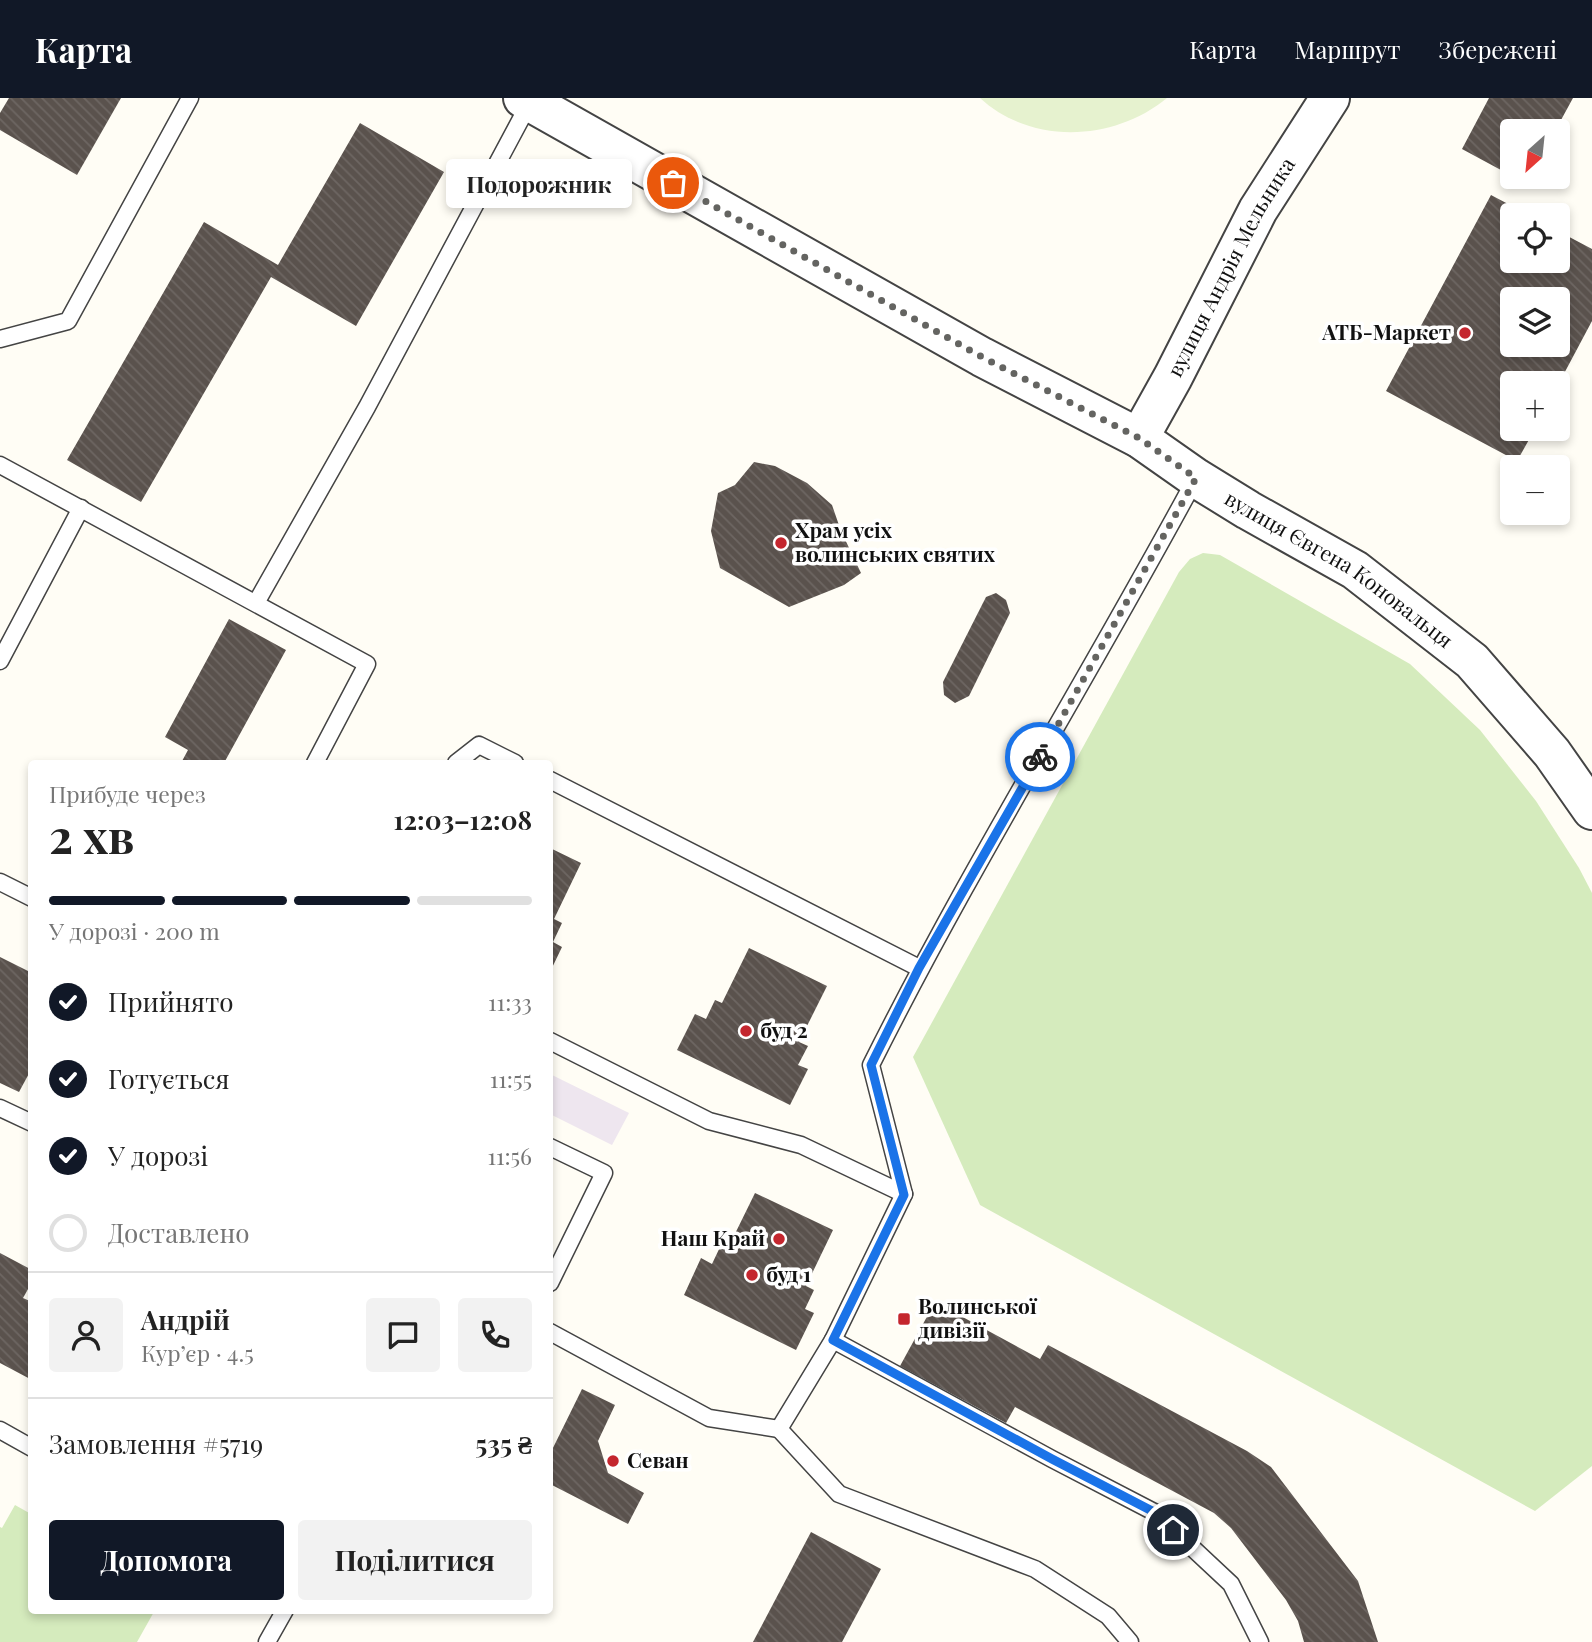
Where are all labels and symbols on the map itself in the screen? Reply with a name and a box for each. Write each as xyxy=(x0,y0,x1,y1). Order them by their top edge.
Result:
north arrow xyxy=(1500,119,1570,189)
street label: вулиця Андрія Мельника xyxy=(1159,151,1301,381)
pin xyxy=(643,153,703,213)
callout: Подорожник xyxy=(446,158,631,208)
place label: АТБ-Маркет xyxy=(1321,317,1451,345)
marker: АТБ-Маркет xyxy=(1457,325,1473,341)
street label: вулиця Євгена Коновальця xyxy=(1220,483,1459,653)
place label: Храм усіх волинських святих xyxy=(795,515,996,567)
marker: Храм усіх волинських святих xyxy=(773,535,789,551)
courier xyxy=(1005,722,1075,792)
place label: буд 2 xyxy=(760,1015,808,1043)
marker: буд 2 xyxy=(738,1023,754,1039)
place label: Наш Край xyxy=(661,1223,765,1251)
marker: Наш Край xyxy=(771,1231,787,1247)
place label: буд 1 xyxy=(766,1259,811,1287)
marker: буд 1 xyxy=(744,1267,760,1283)
place label: Волинської дивізії xyxy=(918,1291,1038,1343)
marker: Волинської дивізії xyxy=(896,1311,912,1327)
place label: Севан xyxy=(627,1445,689,1473)
marker: Севан xyxy=(605,1453,621,1469)
pin xyxy=(1143,1500,1203,1560)

